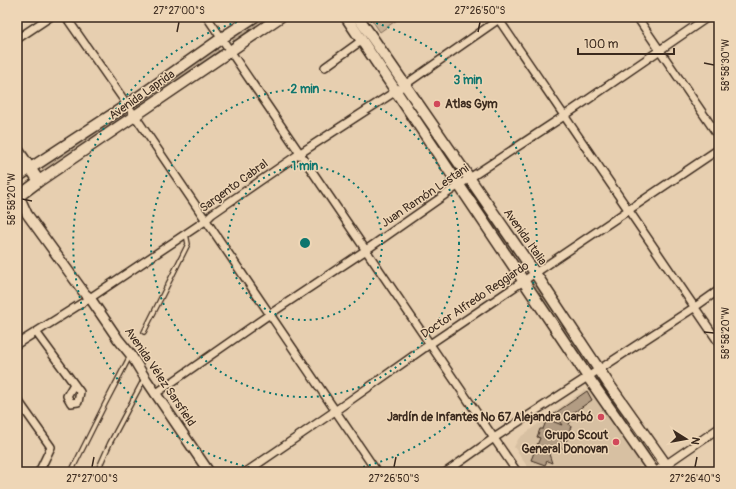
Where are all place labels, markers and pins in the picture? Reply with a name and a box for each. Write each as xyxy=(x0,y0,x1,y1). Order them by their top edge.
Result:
place label: Atlas Gym xyxy=(445,97,498,112)
marker: Atlas Gym xyxy=(432,99,442,109)
centre of rings xyxy=(298,236,312,250)
place label: Jardín de Infantes Nº 67 Alejandra Carbó xyxy=(387,410,593,425)
marker: Jardín de Infantes Nº 67 Alejandra Carbó xyxy=(596,412,606,422)
place label: Grupo Scout General Donovan xyxy=(522,428,609,457)
marker: Grupo Scout General Donovan xyxy=(611,437,621,447)

